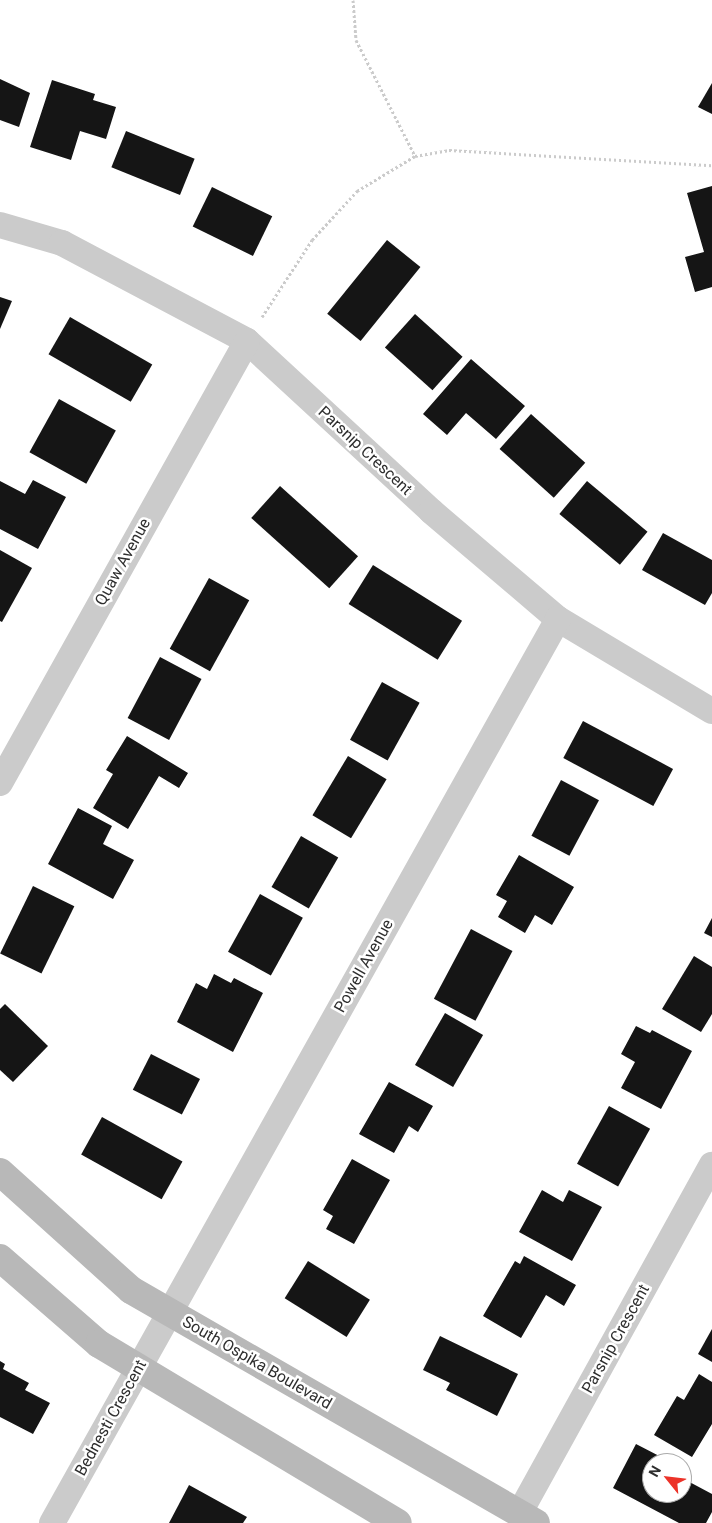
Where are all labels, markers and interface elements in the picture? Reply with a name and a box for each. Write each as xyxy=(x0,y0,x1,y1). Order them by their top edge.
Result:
street label: Parsnip Crescent xyxy=(314,403,416,499)
street label: Quaw Avenue xyxy=(91,515,155,609)
street label: Powell Avenue xyxy=(330,916,398,1016)
street label: Parsnip Crescent xyxy=(578,1281,654,1397)
street label: South Ospika Boulevard xyxy=(179,1312,335,1414)
street label: Bednesti Crescent xyxy=(71,1357,151,1479)
north arrow xyxy=(642,1453,692,1503)
text: N xyxy=(645,1463,664,1479)

